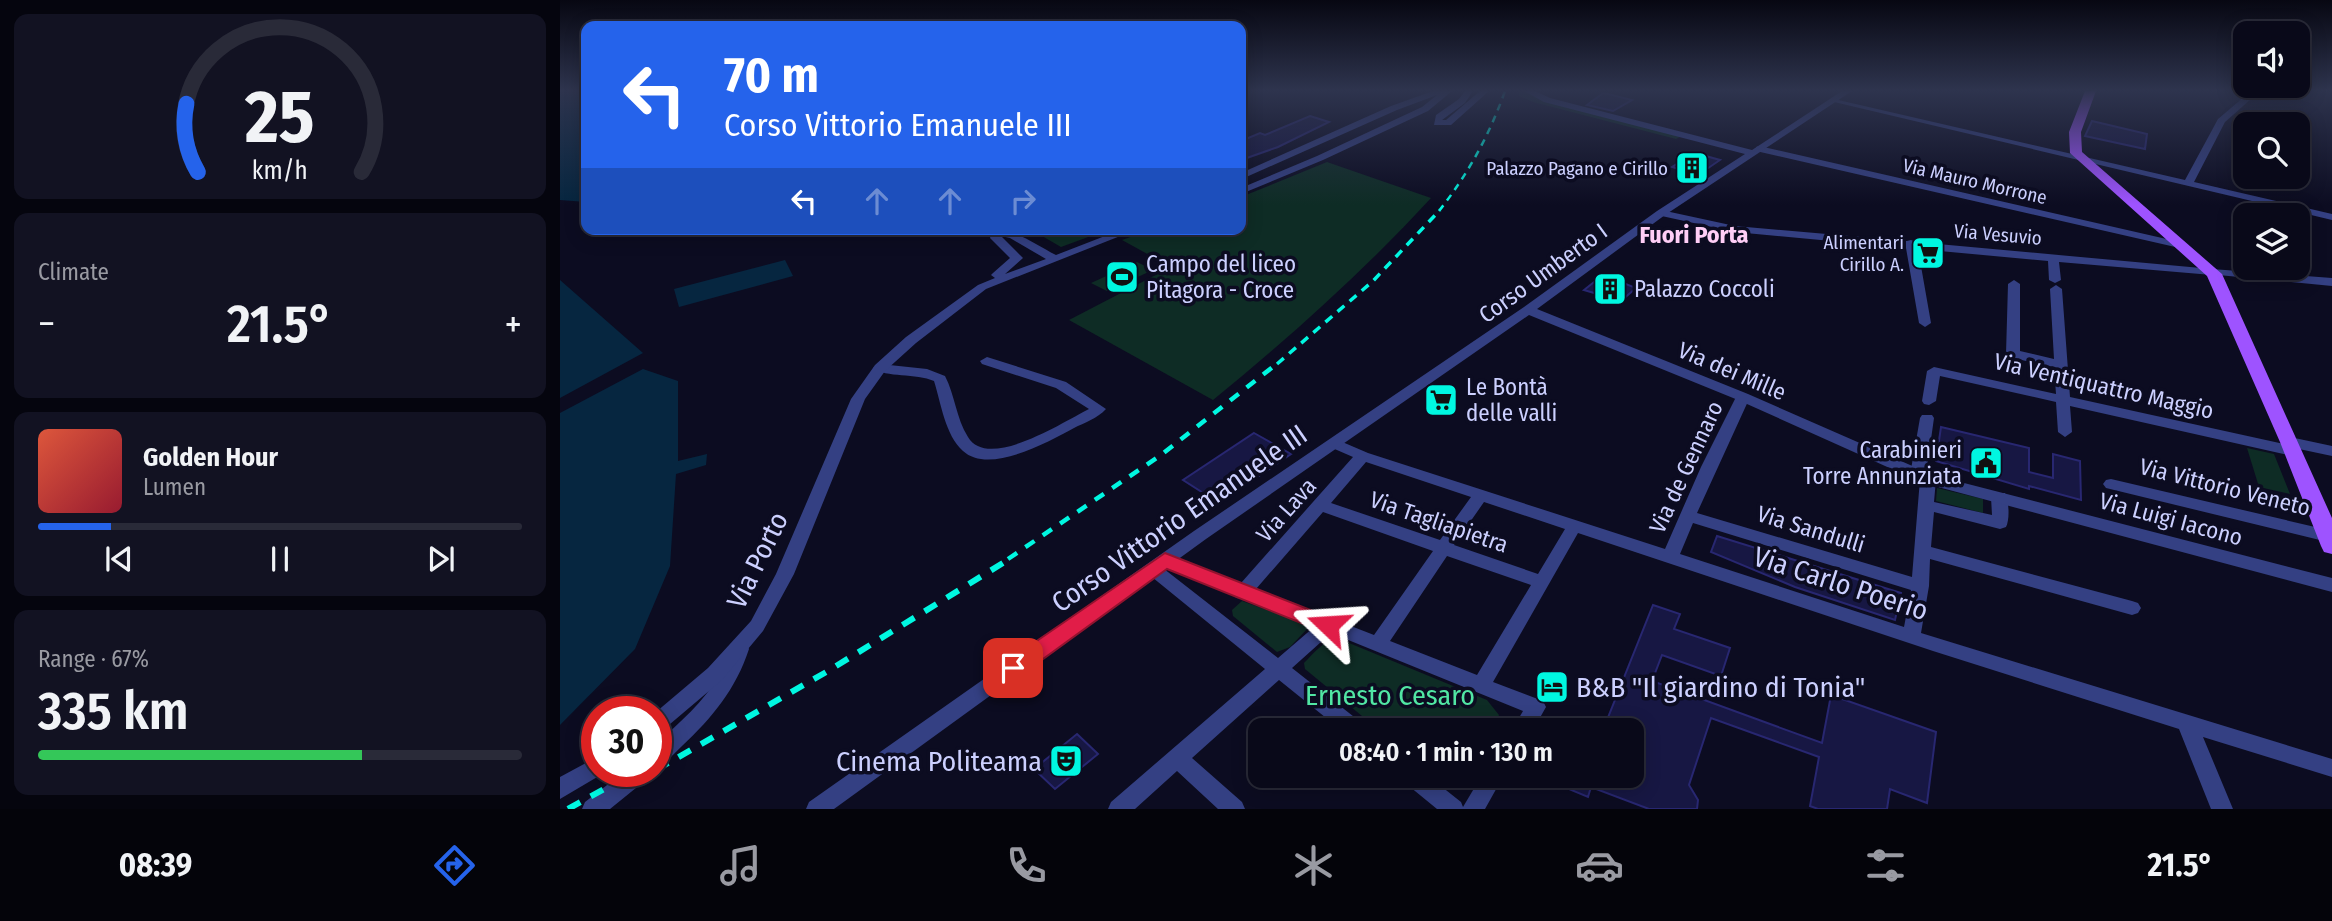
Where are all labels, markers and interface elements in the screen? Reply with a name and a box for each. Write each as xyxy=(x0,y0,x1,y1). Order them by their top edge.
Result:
map controls xyxy=(2233,21,2310,280)
button: sound xyxy=(2233,21,2310,98)
text: 70 m xyxy=(724,46,819,105)
icon: left xyxy=(609,49,700,140)
text: 25 xyxy=(244,75,315,162)
text: Corso Vittorio Emanuele III xyxy=(724,106,1072,144)
button: search xyxy=(2233,112,2310,189)
building icon: Palazzo Pagano e Cirillo xyxy=(1673,149,1711,187)
street label: Via Mauro Morrone xyxy=(1901,154,2049,209)
text: km/h xyxy=(252,156,308,186)
place label: Palazzo Pagano e Cirillo xyxy=(1486,157,1668,180)
icon: left xyxy=(785,182,823,220)
icon: ahead xyxy=(858,182,896,220)
icon: ahead xyxy=(931,182,969,220)
icon: right xyxy=(1004,182,1042,220)
button: layers xyxy=(2233,203,2310,280)
street label: Corso Umberto I xyxy=(1473,217,1613,329)
street label: Via Vesuvio xyxy=(1953,219,2043,250)
district label: Fuori Porta xyxy=(1639,221,1749,249)
place label: Alimentari Cirillo A. xyxy=(1823,231,1904,276)
supermarket icon: Alimentari Cirillo A. xyxy=(1909,234,1947,272)
place label: Campo del liceo Pitagora - Croce xyxy=(1146,250,1296,304)
text: Climate xyxy=(38,258,109,286)
sports icon: Campo del liceo Pitagora - Croce xyxy=(1103,258,1141,296)
building icon: Palazzo Coccoli xyxy=(1591,270,1629,308)
place label: Palazzo Coccoli xyxy=(1634,275,1775,303)
text: 21.5° xyxy=(227,293,333,356)
text: − xyxy=(38,301,55,347)
text: + xyxy=(505,301,522,347)
street label: Via dei Mille xyxy=(1674,336,1790,406)
street label: Via Ventiquattro Maggio xyxy=(1991,347,2217,425)
place label: Le Bontà delle valli xyxy=(1466,373,1557,427)
supermarket icon: Le Bontà delle valli xyxy=(1422,381,1460,419)
street label: Via de Gennaro xyxy=(1643,396,1729,538)
street label: Corso Vittorio Emanuele III xyxy=(1045,418,1313,619)
place label: Carabinieri Torre Annunziata xyxy=(1803,436,1962,490)
text: Golden Hour xyxy=(143,442,278,473)
public building icon: Carabinieri Torre Annunziata xyxy=(1967,444,2005,482)
street label: Via Vittorio Veneto xyxy=(2137,452,2313,522)
street label: Via Lava xyxy=(1250,472,1322,548)
text: Lumen xyxy=(143,473,206,501)
street label: Via Tagliapietra xyxy=(1366,485,1512,559)
street label: Via Luigi Iacono xyxy=(2096,486,2246,552)
street label: Via Sandulli xyxy=(1754,499,1868,559)
street label: Via Porto xyxy=(720,507,795,614)
icon: previous xyxy=(100,540,138,578)
icon: pause xyxy=(261,540,299,578)
icon: next xyxy=(422,540,460,578)
street label: Via Carlo Poerio xyxy=(1749,540,1932,627)
position arrow xyxy=(1291,588,1365,662)
pin xyxy=(983,638,1043,698)
text: Range · 67% xyxy=(38,645,149,673)
icon: arrive xyxy=(994,649,1032,687)
hotel icon: B&B "Il giardino di Tonia" xyxy=(1533,668,1571,706)
place label: B&B "Il giardino di Tonia" xyxy=(1576,671,1865,704)
park label: Ernesto Cesaro xyxy=(1305,679,1475,712)
text: 335 km xyxy=(38,680,189,743)
speed limit sign: 30 xyxy=(581,696,672,787)
text: 08:40 · 1 min · 130 m xyxy=(1339,737,1553,768)
theatre icon: Cinema Politeama xyxy=(1047,742,1085,780)
place label: Cinema Politeama xyxy=(836,745,1042,778)
icon: directions xyxy=(430,841,479,890)
icon: music xyxy=(716,841,765,890)
icon: phone xyxy=(1002,841,1051,890)
icon: climate xyxy=(1289,841,1338,890)
icon: car xyxy=(1575,841,1624,890)
icon: filters xyxy=(1861,841,1910,890)
text: 08:39 xyxy=(119,846,192,884)
text: 21.5° xyxy=(2147,846,2213,884)

